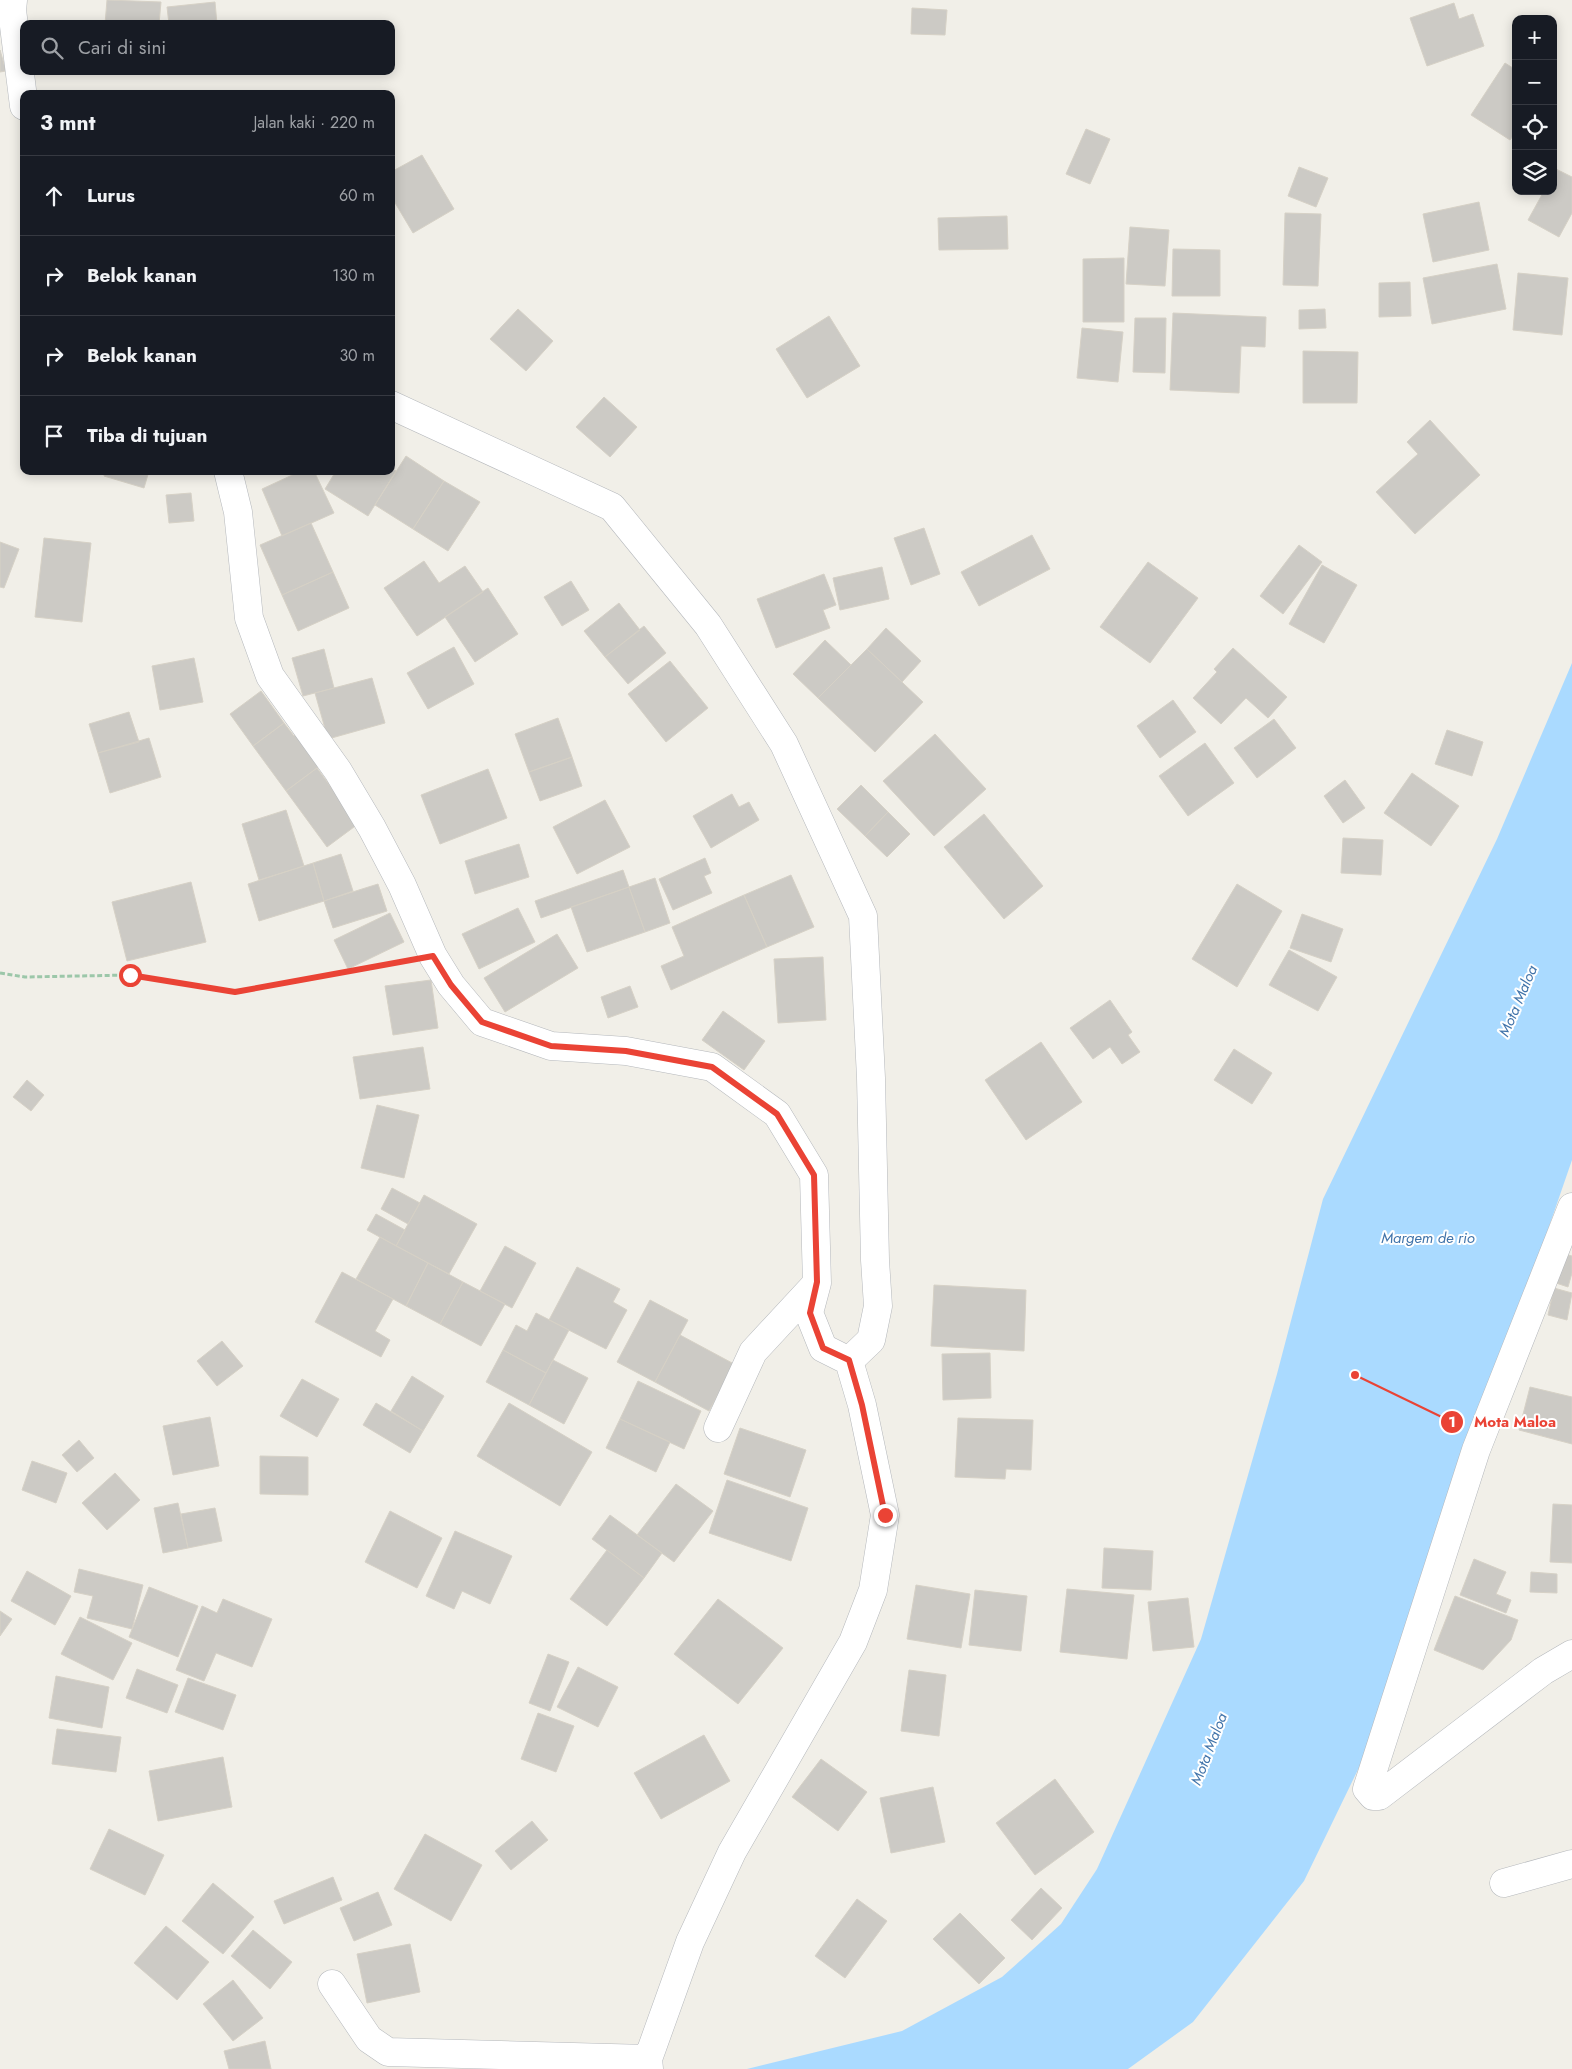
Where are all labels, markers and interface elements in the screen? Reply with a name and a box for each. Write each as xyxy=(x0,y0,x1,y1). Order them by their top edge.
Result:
map controls xyxy=(1512,15,1557,195)
button: + xyxy=(1512,15,1557,60)
search box xyxy=(20,20,395,75)
icon: search xyxy=(38,34,66,62)
text: Cari di sini xyxy=(78,34,166,61)
button: − xyxy=(1512,60,1557,105)
button: locate xyxy=(1512,105,1557,150)
text: 3 mnt xyxy=(40,108,95,138)
text: Jalan kaki · 220 m xyxy=(253,111,375,134)
button: layers xyxy=(1512,150,1557,195)
icon: ahead xyxy=(40,182,68,210)
text: Lurus xyxy=(87,182,135,209)
text: 60 m xyxy=(339,184,375,207)
icon: right xyxy=(40,262,68,290)
text: Belok kanan xyxy=(87,262,197,289)
text: 130 m xyxy=(332,264,375,287)
icon: right xyxy=(40,342,68,370)
text: Belok kanan xyxy=(87,342,197,369)
text: 30 m xyxy=(339,344,375,367)
icon: arrive xyxy=(40,422,68,450)
text: Tiba di tujuan xyxy=(87,422,207,449)
water label: Mota Maloa xyxy=(1493,961,1543,1040)
route start xyxy=(119,964,142,987)
water label: Margem de rio xyxy=(1381,1227,1475,1249)
callout: Mota Maloa xyxy=(1439,1407,1566,1437)
text: 1 xyxy=(1448,1411,1456,1433)
text: Mota Maloa xyxy=(1474,1411,1556,1433)
route end xyxy=(874,1504,897,1527)
water label: Mota Maloa xyxy=(1185,1709,1233,1788)

